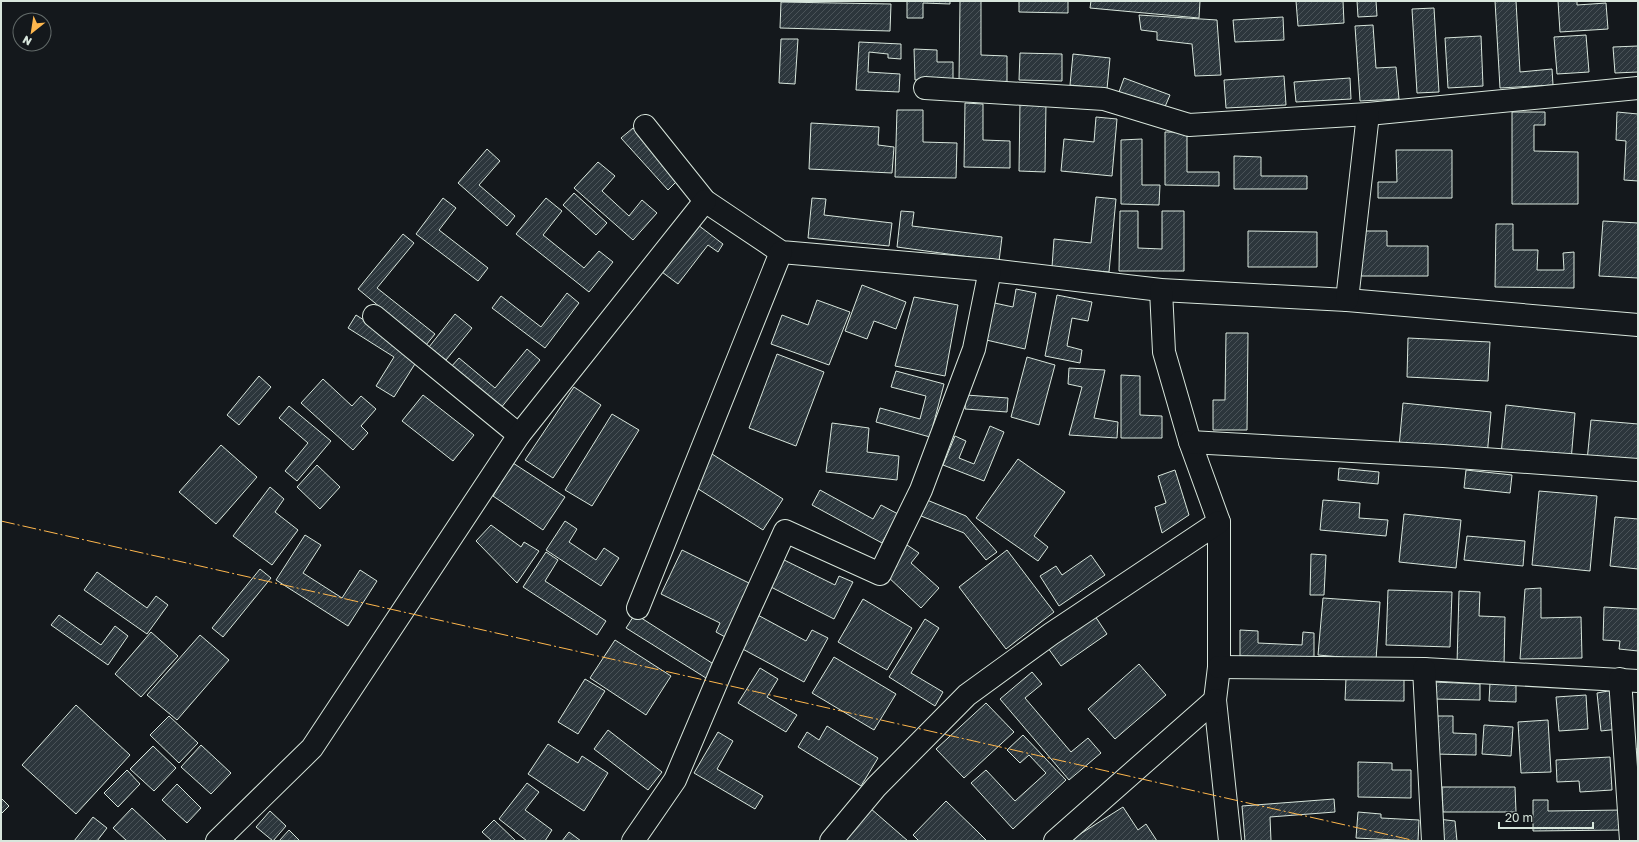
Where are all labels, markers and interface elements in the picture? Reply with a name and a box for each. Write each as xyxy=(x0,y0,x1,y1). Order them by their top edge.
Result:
north arrow xyxy=(12,12,52,52)
text: N xyxy=(20,33,34,49)
scale bar xyxy=(1499,804,1593,830)
text: 20 m xyxy=(1505,810,1533,825)

